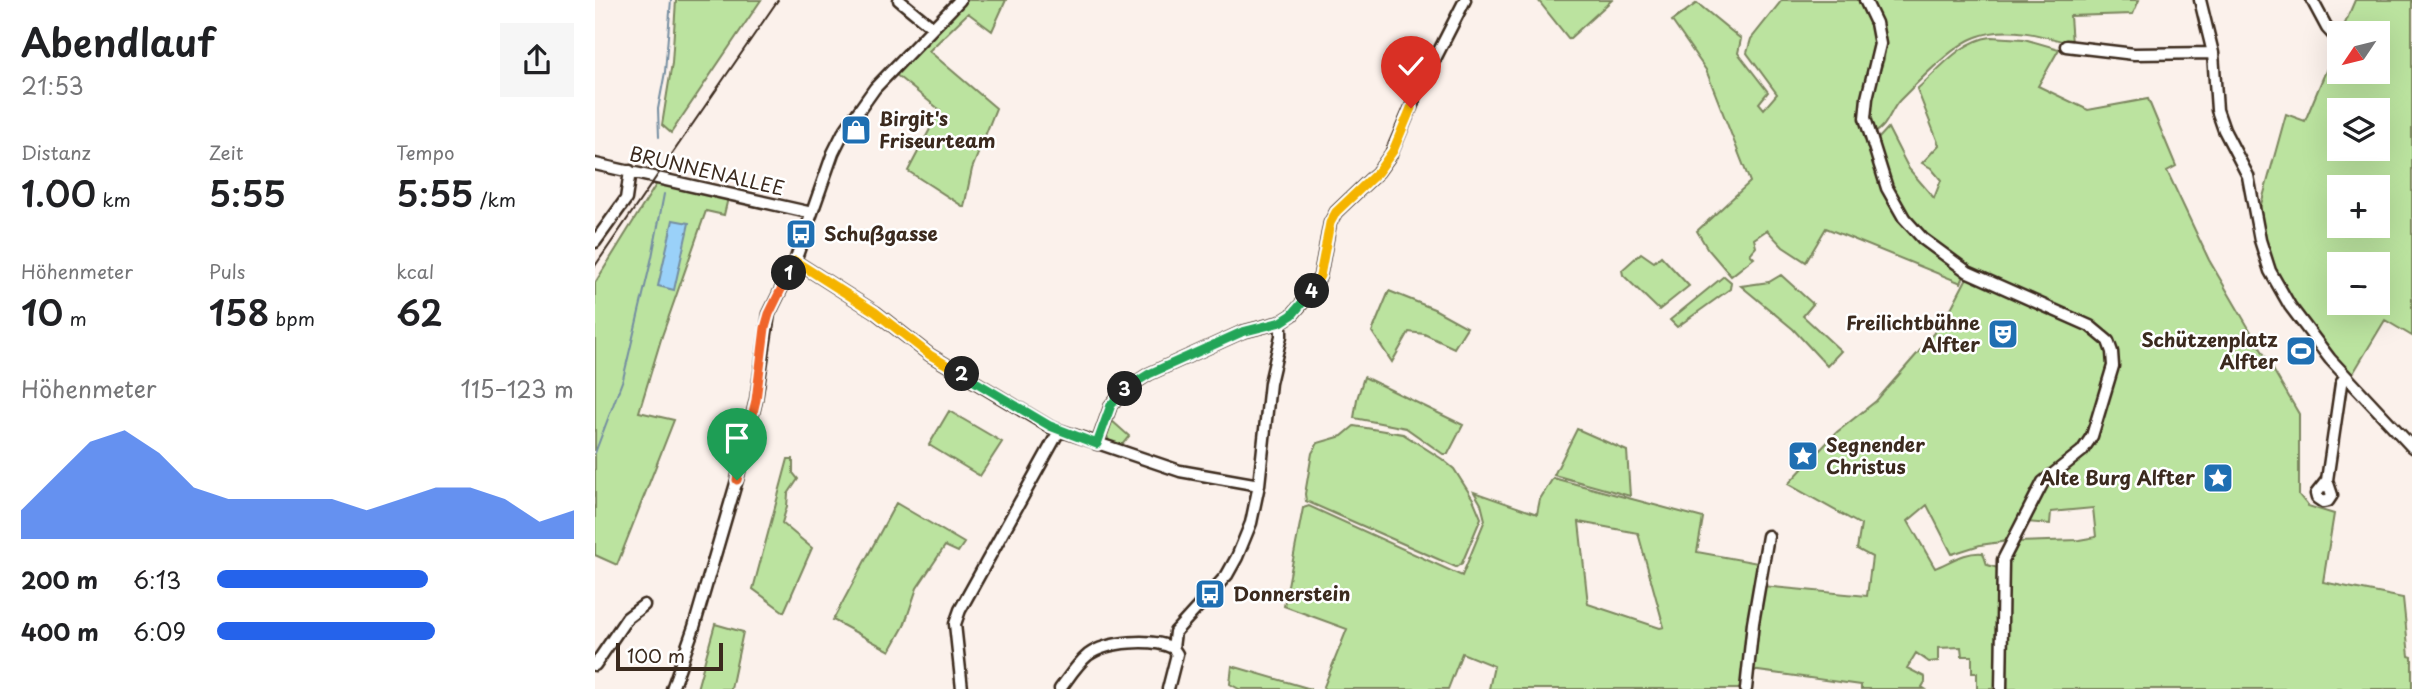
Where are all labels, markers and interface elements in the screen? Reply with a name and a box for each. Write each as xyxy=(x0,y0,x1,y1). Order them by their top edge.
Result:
text: Abendlauf xyxy=(21,13,215,70)
north arrow xyxy=(2327,21,2391,84)
map controls xyxy=(2327,21,2390,315)
button: share xyxy=(500,23,574,97)
pin xyxy=(1381,36,1441,108)
icon: check xyxy=(1392,47,1430,85)
text: 21:53 xyxy=(21,68,84,103)
button: layers xyxy=(2327,98,2390,161)
place label: Birgit's Friseurteam xyxy=(879,104,995,154)
shop icon: Birgit's Friseurteam xyxy=(839,113,873,147)
text: Distanz xyxy=(21,138,91,166)
text: Zeit xyxy=(209,138,244,166)
text: Tempo xyxy=(396,138,454,166)
street label: BRUNNENALLEE xyxy=(627,139,788,202)
text: 1.00 xyxy=(21,166,96,219)
text: 5:55 xyxy=(209,166,286,219)
text: 5:55 xyxy=(396,166,474,219)
button: + xyxy=(2327,175,2390,238)
text: km xyxy=(96,185,131,213)
text: /km xyxy=(474,185,516,213)
bus stop icon: Schußgasse xyxy=(784,217,818,251)
place label: Schußgasse xyxy=(824,219,938,247)
button: − xyxy=(2327,252,2390,315)
pin: 1 xyxy=(771,256,807,290)
text: Höhenmeter xyxy=(21,257,133,285)
text: Puls xyxy=(209,257,245,285)
text: kcal xyxy=(396,257,434,285)
text: 1 xyxy=(784,258,793,286)
pin: 4 xyxy=(1295,274,1329,308)
text: 4 xyxy=(1305,276,1318,304)
text: 10 xyxy=(21,285,63,338)
text: 158 xyxy=(209,285,269,338)
text: 62 xyxy=(396,285,443,338)
text: m xyxy=(63,304,87,332)
text: bpm xyxy=(269,304,315,332)
place label: Freilichtbühne Alfter xyxy=(1846,308,1980,358)
theatre icon: Freilichtbühne Alfter xyxy=(1986,317,2020,351)
place label: Schützenplatz Alfter xyxy=(2141,325,2278,375)
sports icon: Schützenplatz Alfter xyxy=(2284,334,2318,368)
pin: 2 xyxy=(945,356,979,392)
text: 2 xyxy=(955,359,968,387)
text: Höhenmeter xyxy=(21,371,157,406)
text: 115–123 m xyxy=(461,371,574,406)
pin: 3 xyxy=(1107,372,1143,406)
text: 3 xyxy=(1118,374,1131,402)
pin xyxy=(707,408,767,480)
icon: arrive xyxy=(718,419,756,457)
place label: Segnender Christus xyxy=(1826,430,1925,480)
place icon: Segnender Christus xyxy=(1786,439,1820,473)
place icon: Alte Burg Alfter xyxy=(2201,461,2235,495)
place label: Alte Burg Alfter xyxy=(2040,463,2195,491)
text: 200 m xyxy=(21,562,98,597)
text: 6:13 xyxy=(133,562,181,597)
bus stop icon: Donnerstein xyxy=(1193,577,1227,611)
place label: Donnerstein xyxy=(1233,579,1350,607)
text: 400 m xyxy=(21,614,99,649)
text: 6:09 xyxy=(133,614,186,649)
scale bar xyxy=(616,640,723,672)
text: 100 m xyxy=(627,641,685,669)

